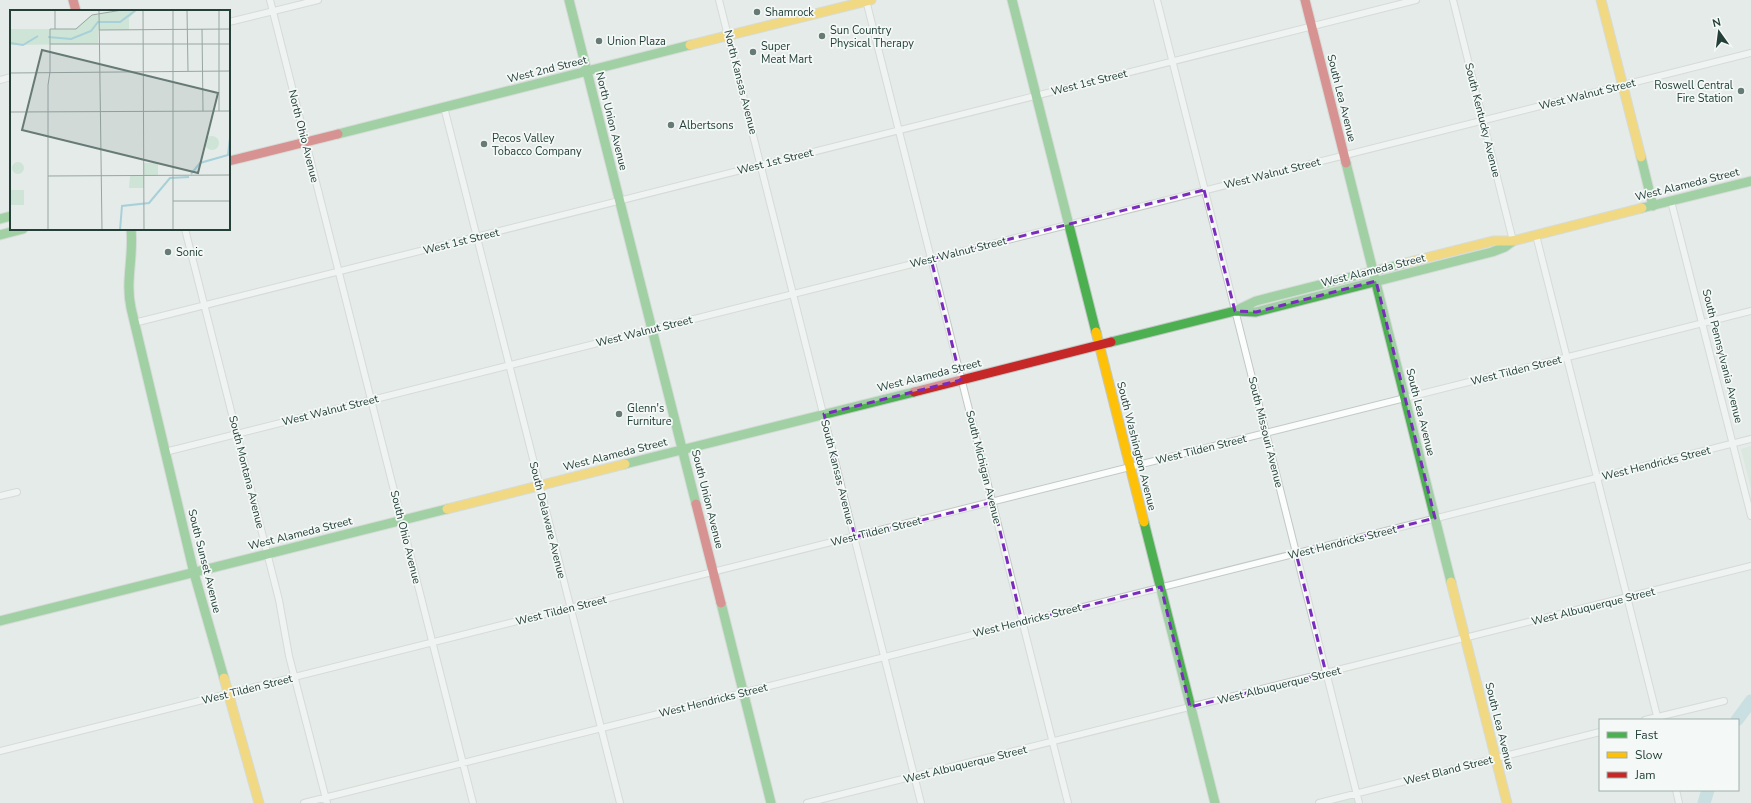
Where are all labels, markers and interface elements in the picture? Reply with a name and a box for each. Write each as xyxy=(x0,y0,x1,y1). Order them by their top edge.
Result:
place label: Shamrock xyxy=(765,5,814,20)
marker: Shamrock xyxy=(752,7,762,17)
inset map xyxy=(10,10,230,230)
north arrow xyxy=(1699,12,1739,52)
text: N xyxy=(1711,15,1723,31)
place label: Sun Country Physical Therapy xyxy=(830,23,914,51)
street label: North Kansas Avenue xyxy=(720,28,761,136)
marker: Sun Country Physical Therapy xyxy=(817,31,827,41)
place label: Union Plaza xyxy=(607,34,666,49)
marker: Union Plaza xyxy=(594,36,604,46)
place label: Super Meat Mart xyxy=(761,39,812,67)
marker: Super Meat Mart xyxy=(748,47,758,57)
street label: West 2nd Street xyxy=(506,52,589,87)
street label: South Lea Avenue xyxy=(1323,53,1360,144)
street label: South Kentucky Avenue xyxy=(1461,61,1504,179)
street label: West 1st Street xyxy=(1050,66,1129,99)
street label: North Union Avenue xyxy=(592,70,631,172)
street label: West Walnut Street xyxy=(1537,75,1637,114)
place label: Roswell Central Fire Station xyxy=(1654,78,1734,106)
marker: Roswell Central Fire Station xyxy=(1736,86,1746,96)
street label: North Ohio Avenue xyxy=(285,88,322,184)
place label: Albertsons xyxy=(679,118,734,133)
marker: Albertsons xyxy=(666,120,676,130)
place label: Pecos Valley Tobacco Company xyxy=(492,131,582,159)
marker: Pecos Valley Tobacco Company xyxy=(479,139,489,149)
street label: West 1st Street xyxy=(736,145,815,178)
street label: West Walnut Street xyxy=(1222,154,1322,193)
street label: West Alameda Street xyxy=(1634,164,1741,205)
street label: West 1st Street xyxy=(422,225,501,258)
street label: West Walnut Street xyxy=(908,233,1008,272)
place label: Sonic xyxy=(176,245,203,260)
marker: Sonic xyxy=(163,247,173,257)
street label: West Alameda Street xyxy=(1320,250,1427,291)
street label: South Pennsylvania Avenue xyxy=(1699,288,1746,425)
street label: West Walnut Street xyxy=(594,312,694,351)
street label: West Tilden Street xyxy=(1469,352,1563,389)
street label: West Alameda Street xyxy=(876,355,983,396)
street label: South Lea Avenue xyxy=(1402,367,1439,458)
street label: South Missouri Avenue xyxy=(1245,375,1287,489)
street label: South Washington Avenue xyxy=(1113,380,1160,512)
street label: West Walnut Street xyxy=(280,391,380,430)
place label: Glenn's Furniture xyxy=(627,401,672,429)
marker: Glenn's Furniture xyxy=(614,409,624,419)
street label: South Michigan Avenue xyxy=(962,409,1005,526)
street label: South Montana Avenue xyxy=(225,414,268,530)
street label: South Kansas Avenue xyxy=(817,418,858,526)
street label: West Tilden Street xyxy=(1154,431,1248,468)
street label: West Alameda Street xyxy=(562,434,669,475)
street label: West Hendricks Street xyxy=(1600,443,1712,484)
street label: South Union Avenue xyxy=(688,448,727,550)
street label: South Delaware Avenue xyxy=(526,460,569,580)
street label: South Ohio Avenue xyxy=(387,489,424,585)
street label: South Sunset Avenue xyxy=(184,508,225,615)
street label: West Alameda Street xyxy=(247,513,354,554)
street label: West Tilden Street xyxy=(829,513,923,550)
street label: West Hendricks Street xyxy=(1286,522,1398,563)
street label: West Albuquerque Street xyxy=(1530,584,1657,629)
street label: West Tilden Street xyxy=(514,592,608,629)
street label: West Hendricks Street xyxy=(971,600,1083,641)
street label: West Albuquerque Street xyxy=(1216,663,1343,708)
street label: West Tilden Street xyxy=(200,671,294,708)
street label: West Hendricks Street xyxy=(657,680,769,721)
street label: South Lea Avenue xyxy=(1481,681,1518,772)
legend xyxy=(1599,719,1739,791)
text: Fast xyxy=(1635,727,1658,743)
street label: West Albuquerque Street xyxy=(902,742,1029,787)
text: Slow xyxy=(1635,747,1663,763)
street label: West Bland Street xyxy=(1402,752,1494,789)
text: Jam xyxy=(1634,767,1656,783)

